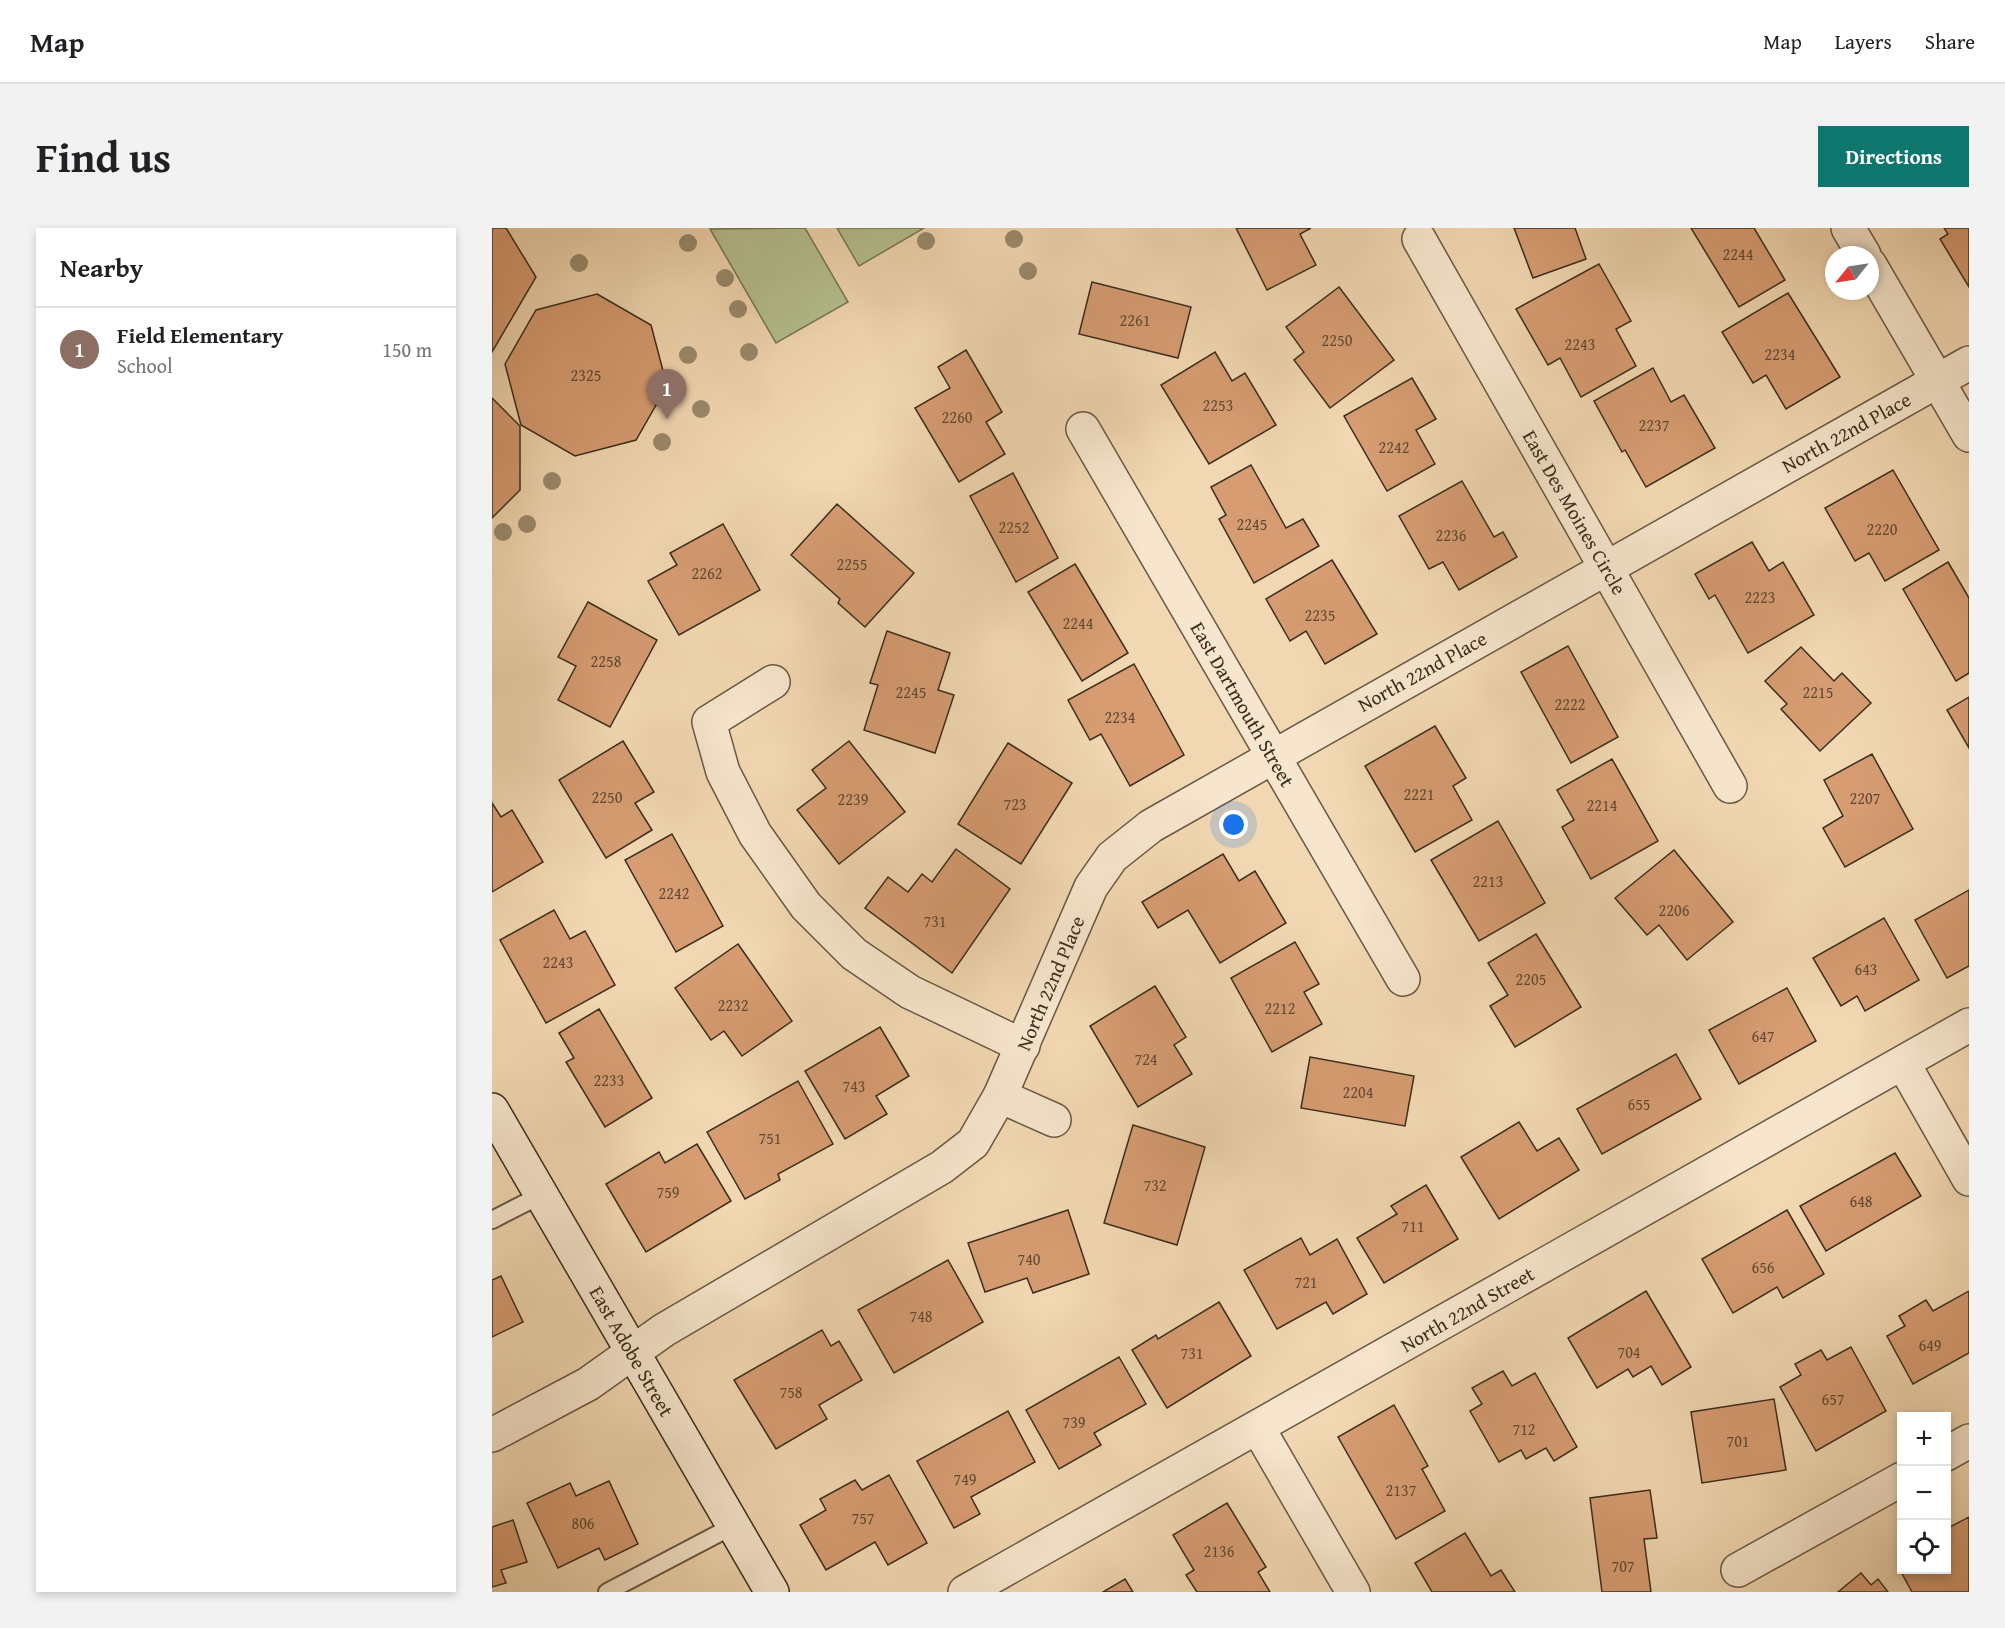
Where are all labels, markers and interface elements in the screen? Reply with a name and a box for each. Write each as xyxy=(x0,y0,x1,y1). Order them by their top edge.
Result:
text: Map xyxy=(30,21,84,62)
text: Map xyxy=(1763,26,1802,57)
text: Layers xyxy=(1835,26,1892,57)
text: Share xyxy=(1925,26,1975,57)
text: Find us xyxy=(36,126,171,187)
button: Directions xyxy=(1818,126,1969,187)
house number: 2244 xyxy=(1723,242,1754,266)
north arrow xyxy=(1825,246,1879,300)
text: Nearby xyxy=(60,248,143,287)
house number: 2261 xyxy=(1120,308,1150,332)
text: Field Elementary xyxy=(117,319,283,351)
house number: 2250 xyxy=(1322,328,1353,352)
house number: 2243 xyxy=(1565,332,1595,356)
text: 1 xyxy=(74,335,85,364)
text: 150 m xyxy=(382,335,432,364)
house number: 2234 xyxy=(1765,342,1796,366)
text: School xyxy=(117,351,173,380)
house number: 2325 xyxy=(571,363,601,387)
pin: 1 xyxy=(648,370,687,419)
street label: North 22nd Place xyxy=(1776,384,1916,480)
house number: 2253 xyxy=(1203,393,1233,417)
house number: 2260 xyxy=(942,405,973,429)
house number: 2237 xyxy=(1639,413,1670,437)
street label: East Des Moines Circle xyxy=(1516,424,1634,600)
house number: 2242 xyxy=(1379,435,1409,459)
house number: 2245 xyxy=(1237,512,1267,536)
house number: 2252 xyxy=(999,515,1029,539)
house number: 2220 xyxy=(1867,517,1898,541)
house number: 2236 xyxy=(1436,523,1467,547)
house number: 2255 xyxy=(837,552,867,576)
house number: 2262 xyxy=(692,561,722,585)
house number: 2223 xyxy=(1745,585,1775,609)
house number: 2235 xyxy=(1305,603,1335,627)
house number: 2244 xyxy=(1063,611,1094,635)
street label: East Dartmouth Street xyxy=(1184,616,1302,792)
street label: North 22nd Place xyxy=(1352,623,1492,719)
house number: 2258 xyxy=(591,649,622,673)
house number: 2245 xyxy=(896,680,926,704)
house number: 2215 xyxy=(1803,680,1833,704)
house number: 2222 xyxy=(1555,692,1585,716)
house number: 2234 xyxy=(1105,705,1136,729)
house number: 2221 xyxy=(1404,782,1434,806)
house number: 2250 xyxy=(592,785,623,809)
house number: 2207 xyxy=(1850,786,1881,810)
house number: 2239 xyxy=(838,787,869,811)
house number: 723 xyxy=(1003,792,1027,816)
house number: 2214 xyxy=(1587,793,1618,817)
your location xyxy=(1219,810,1248,839)
house number: 2213 xyxy=(1473,869,1503,893)
house number: 2242 xyxy=(659,881,689,905)
house number: 2206 xyxy=(1659,898,1690,922)
house number: 731 xyxy=(923,909,947,933)
street label: North 22nd Place xyxy=(1009,911,1091,1055)
house number: 2243 xyxy=(543,950,573,974)
house number: 643 xyxy=(1854,957,1878,981)
house number: 2205 xyxy=(1516,967,1546,991)
house number: 2232 xyxy=(718,993,748,1017)
house number: 2212 xyxy=(1265,996,1295,1020)
house number: 647 xyxy=(1751,1024,1775,1048)
house number: 724 xyxy=(1134,1047,1158,1071)
house number: 2233 xyxy=(594,1068,624,1092)
house number: 743 xyxy=(842,1074,866,1098)
house number: 2204 xyxy=(1343,1080,1374,1104)
house number: 655 xyxy=(1627,1092,1651,1116)
house number: 751 xyxy=(758,1126,782,1150)
house number: 732 xyxy=(1143,1173,1167,1197)
house number: 759 xyxy=(656,1180,680,1204)
house number: 648 xyxy=(1849,1189,1873,1213)
house number: 711 xyxy=(1401,1214,1425,1238)
house number: 740 xyxy=(1017,1247,1041,1271)
house number: 656 xyxy=(1751,1255,1775,1279)
street label: North 22nd Street xyxy=(1395,1259,1539,1359)
house number: 721 xyxy=(1294,1270,1318,1294)
street label: East Adobe Street xyxy=(583,1280,681,1422)
house number: 748 xyxy=(909,1304,933,1328)
house number: 649 xyxy=(1918,1333,1942,1357)
house number: 704 xyxy=(1617,1340,1641,1364)
house number: 731 xyxy=(1180,1341,1204,1365)
house number: 758 xyxy=(779,1380,803,1404)
house number: 657 xyxy=(1821,1387,1845,1411)
house number: 739 xyxy=(1062,1410,1086,1434)
map controls xyxy=(1897,1412,1951,1574)
button: + xyxy=(1897,1412,1951,1466)
house number: 712 xyxy=(1512,1417,1536,1441)
house number: 701 xyxy=(1726,1429,1750,1453)
button: − xyxy=(1897,1466,1951,1520)
house number: 749 xyxy=(953,1467,977,1491)
house number: 2137 xyxy=(1386,1478,1417,1502)
house number: 757 xyxy=(851,1506,875,1530)
house number: 806 xyxy=(571,1511,595,1535)
button: locate xyxy=(1897,1520,1951,1574)
house number: 2136 xyxy=(1204,1539,1235,1563)
house number: 707 xyxy=(1611,1554,1635,1578)

